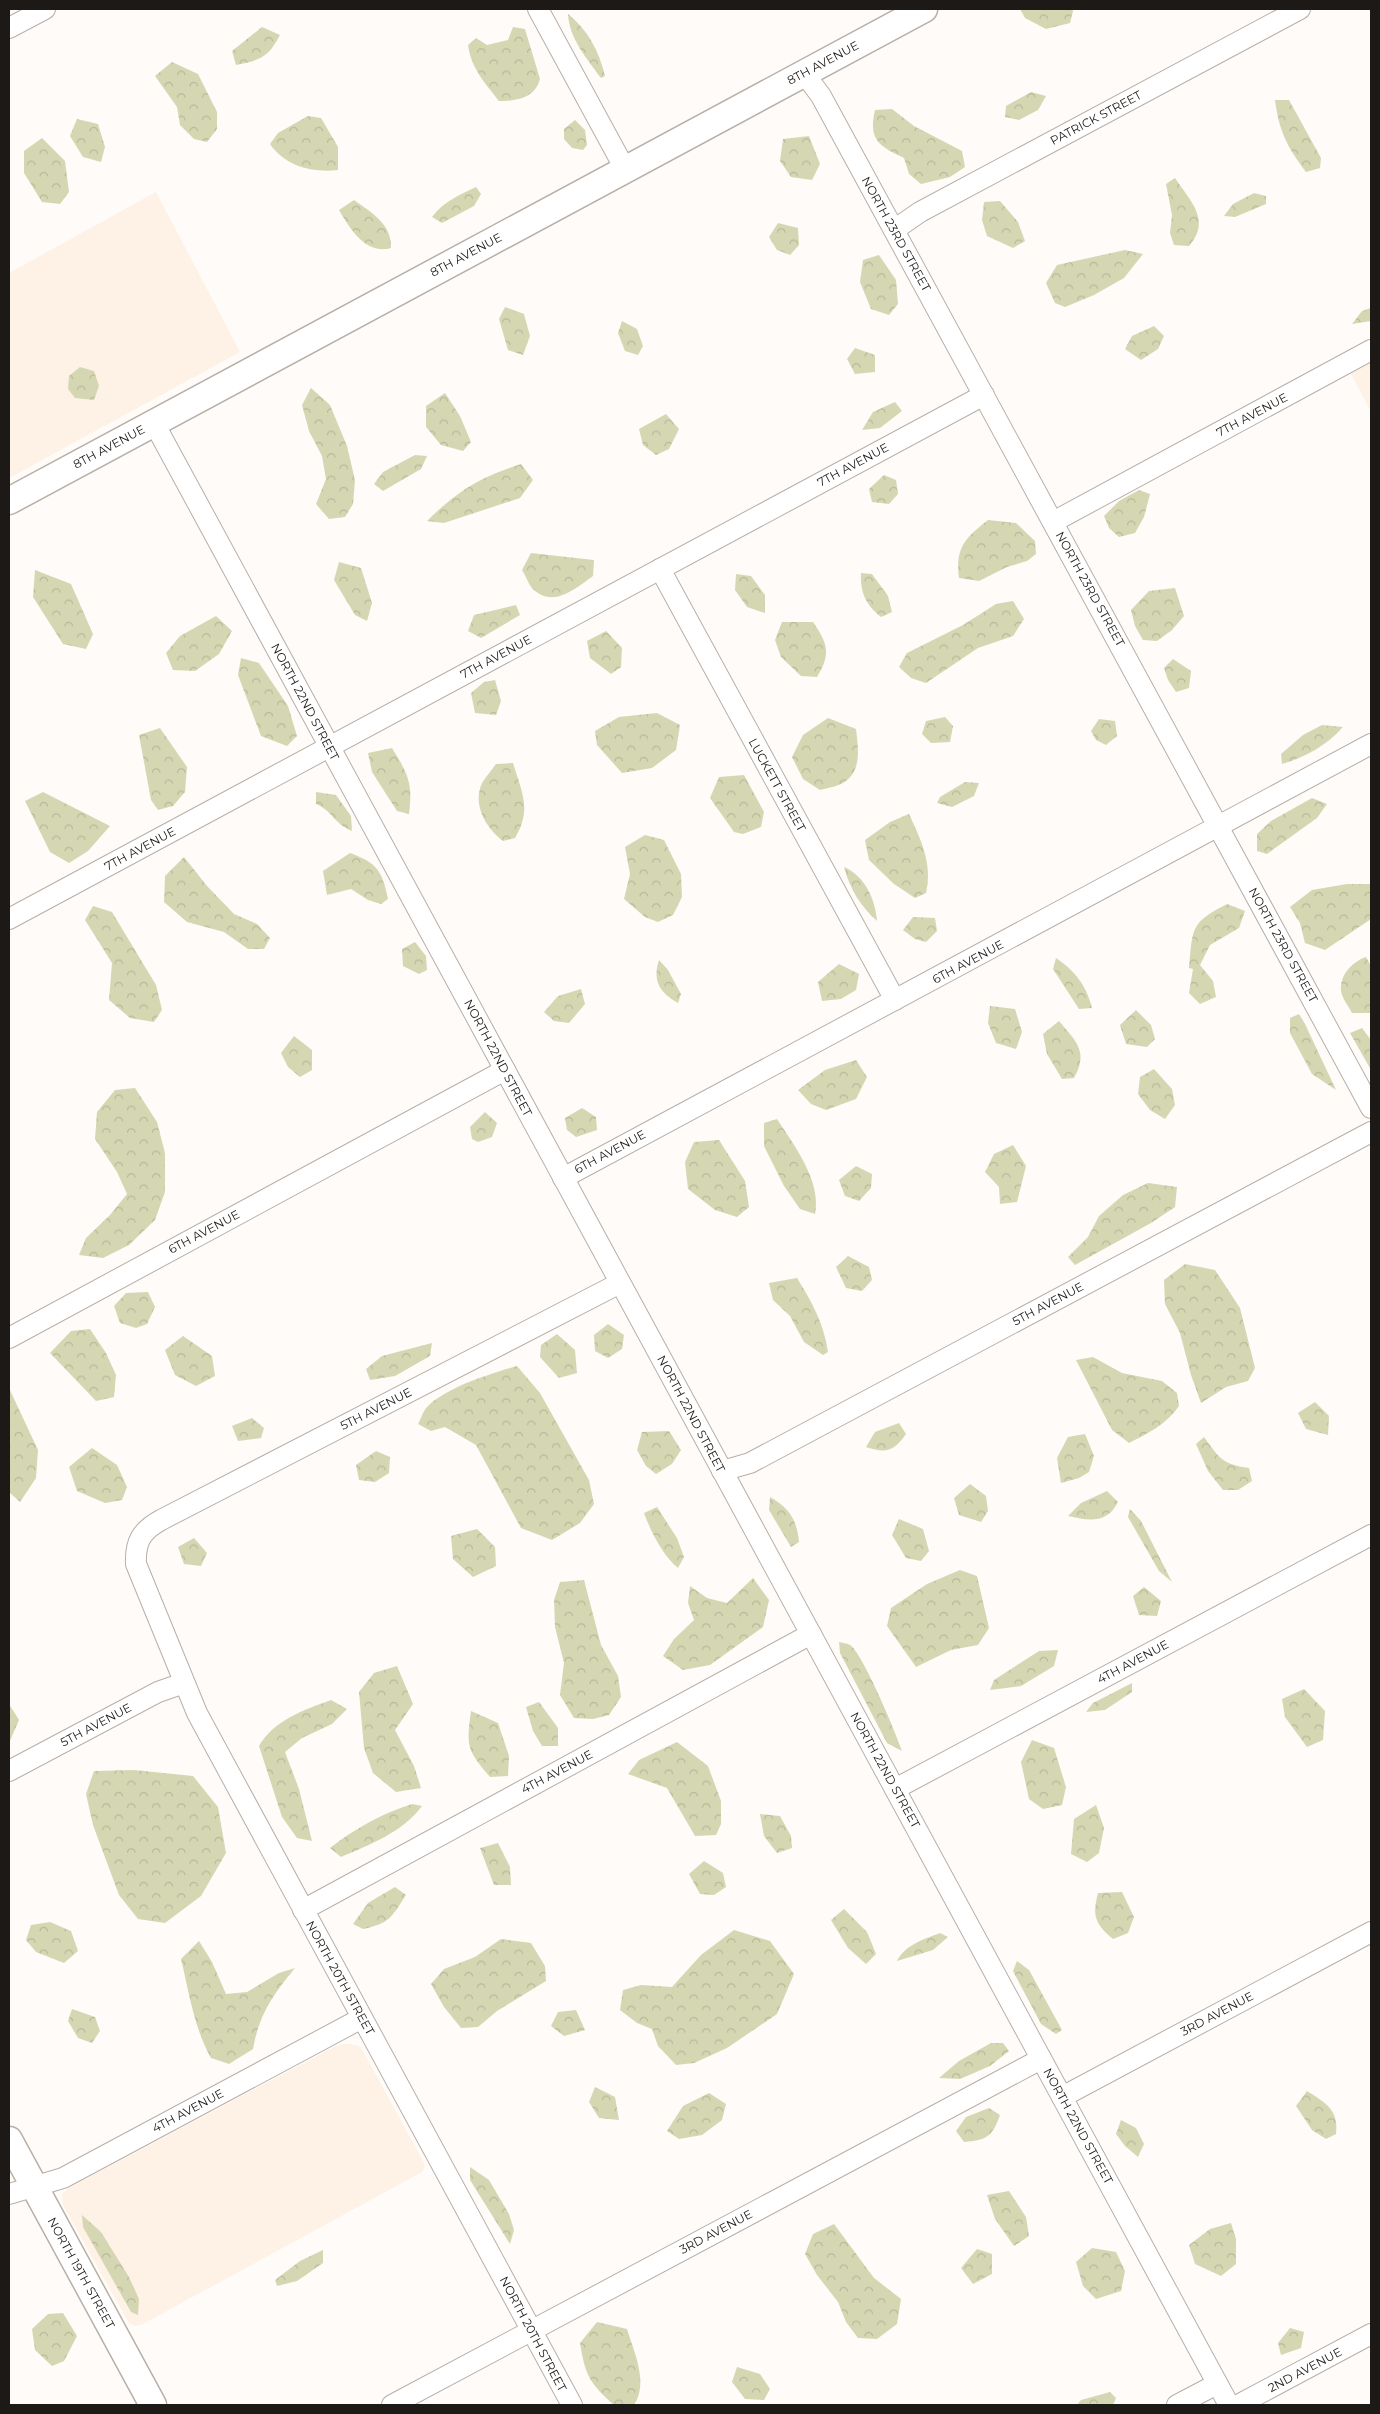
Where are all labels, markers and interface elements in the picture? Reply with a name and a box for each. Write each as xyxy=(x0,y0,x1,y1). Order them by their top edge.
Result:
street label: 8TH AVENUE xyxy=(784,37,861,88)
street label: PATRICK STREET xyxy=(1047,87,1144,148)
street label: NORTH 23RD STREET xyxy=(859,174,934,294)
street label: 8TH AVENUE xyxy=(427,229,504,280)
street label: 7TH AVENUE xyxy=(1214,389,1290,440)
street label: 8TH AVENUE xyxy=(70,421,147,472)
street label: 7TH AVENUE xyxy=(815,439,891,490)
street label: NORTH 23RD STREET xyxy=(1053,529,1128,649)
street label: 7TH AVENUE xyxy=(458,631,534,682)
street label: NORTH 22ND STREET xyxy=(268,641,343,763)
street label: LUCKETT STREET xyxy=(746,736,809,834)
street label: 7TH AVENUE xyxy=(102,823,178,874)
street label: NORTH 23RD STREET xyxy=(1246,885,1321,1005)
street label: 6TH AVENUE xyxy=(930,936,1006,987)
street label: NORTH 22ND STREET xyxy=(461,997,536,1119)
street label: 6TH AVENUE xyxy=(572,1126,648,1177)
street label: 6TH AVENUE xyxy=(166,1206,242,1257)
street label: 5TH AVENUE xyxy=(1010,1279,1086,1329)
street label: NORTH 22ND STREET xyxy=(654,1353,729,1475)
street label: 5TH AVENUE xyxy=(338,1384,414,1433)
street label: 4TH AVENUE xyxy=(1094,1636,1171,1687)
street label: 5TH AVENUE xyxy=(58,1700,134,1750)
street label: NORTH 22ND STREET xyxy=(847,1709,924,1831)
street label: 4TH AVENUE xyxy=(518,1746,595,1797)
street label: NORTH 20TH STREET xyxy=(303,1918,378,2038)
street label: 3RD AVENUE xyxy=(1178,1988,1256,2039)
street label: NORTH 22ND STREET xyxy=(1040,2065,1117,2187)
street label: 4TH AVENUE xyxy=(149,2085,226,2136)
street label: 3RD AVENUE xyxy=(677,2206,755,2257)
street label: NORTH 19TH STREET xyxy=(45,2214,118,2331)
street label: NORTH 20TH STREET xyxy=(497,2274,570,2394)
street label: 2ND AVENUE xyxy=(1265,2344,1344,2395)

